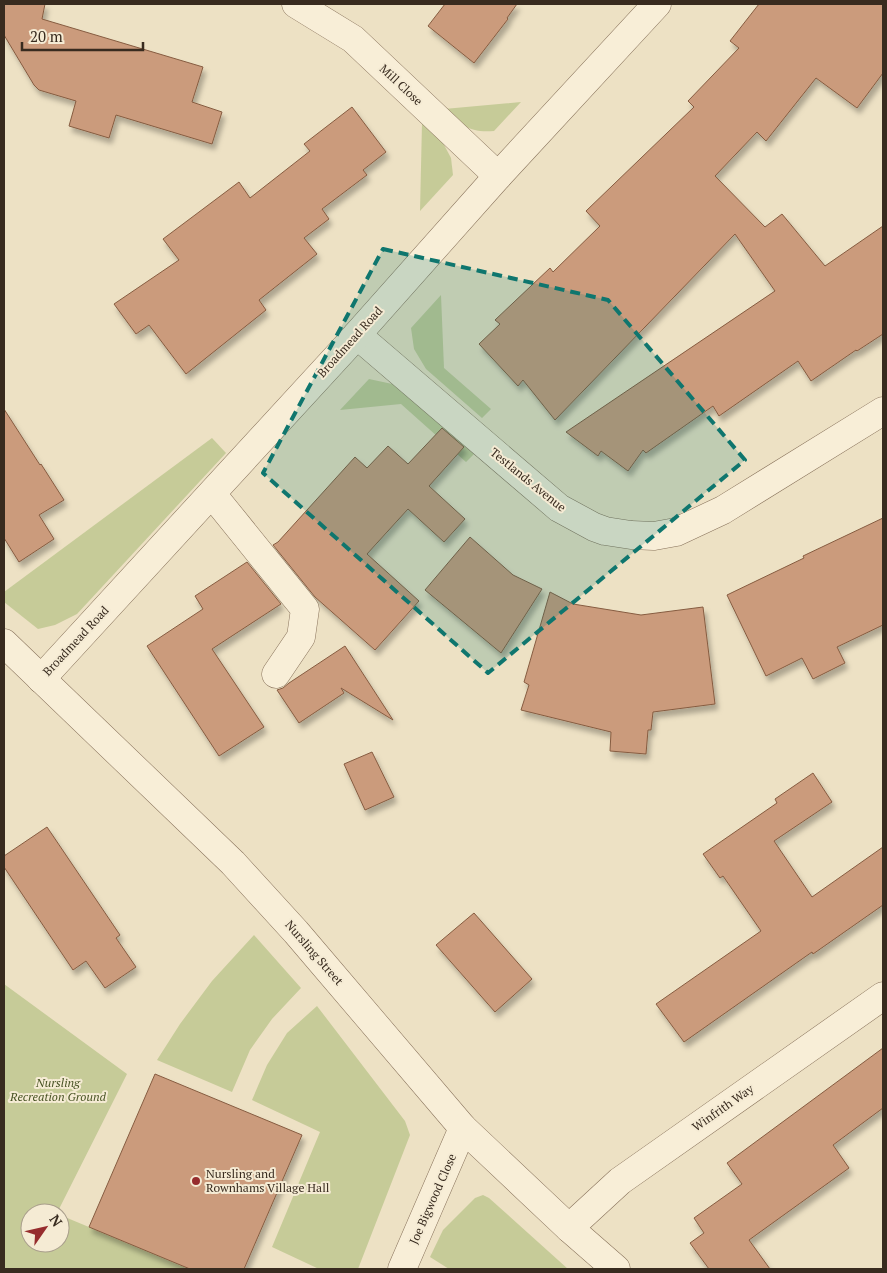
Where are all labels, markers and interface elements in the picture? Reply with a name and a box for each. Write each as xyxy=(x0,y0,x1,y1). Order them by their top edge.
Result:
scale bar xyxy=(22,20,144,52)
text: 20 m xyxy=(30,26,63,46)
street label: Mill Close xyxy=(377,61,426,108)
street label: Broadmead Road xyxy=(314,303,386,380)
street label: Testlands Avenue xyxy=(487,445,569,515)
street label: Broadmead Road xyxy=(39,602,112,679)
street label: Nursling Street xyxy=(282,917,347,989)
park label: Nursling Recreation Ground xyxy=(9,1075,107,1104)
street label: Winfrith Way xyxy=(689,1080,757,1134)
street label: Joe Bigwood Close xyxy=(406,1151,459,1246)
place label: Nursling and Rownhams Village Hall xyxy=(206,1166,330,1195)
marker: Nursling and Rownhams Village Hall xyxy=(190,1175,202,1187)
north arrow xyxy=(20,1203,70,1253)
text: N xyxy=(45,1211,67,1230)

